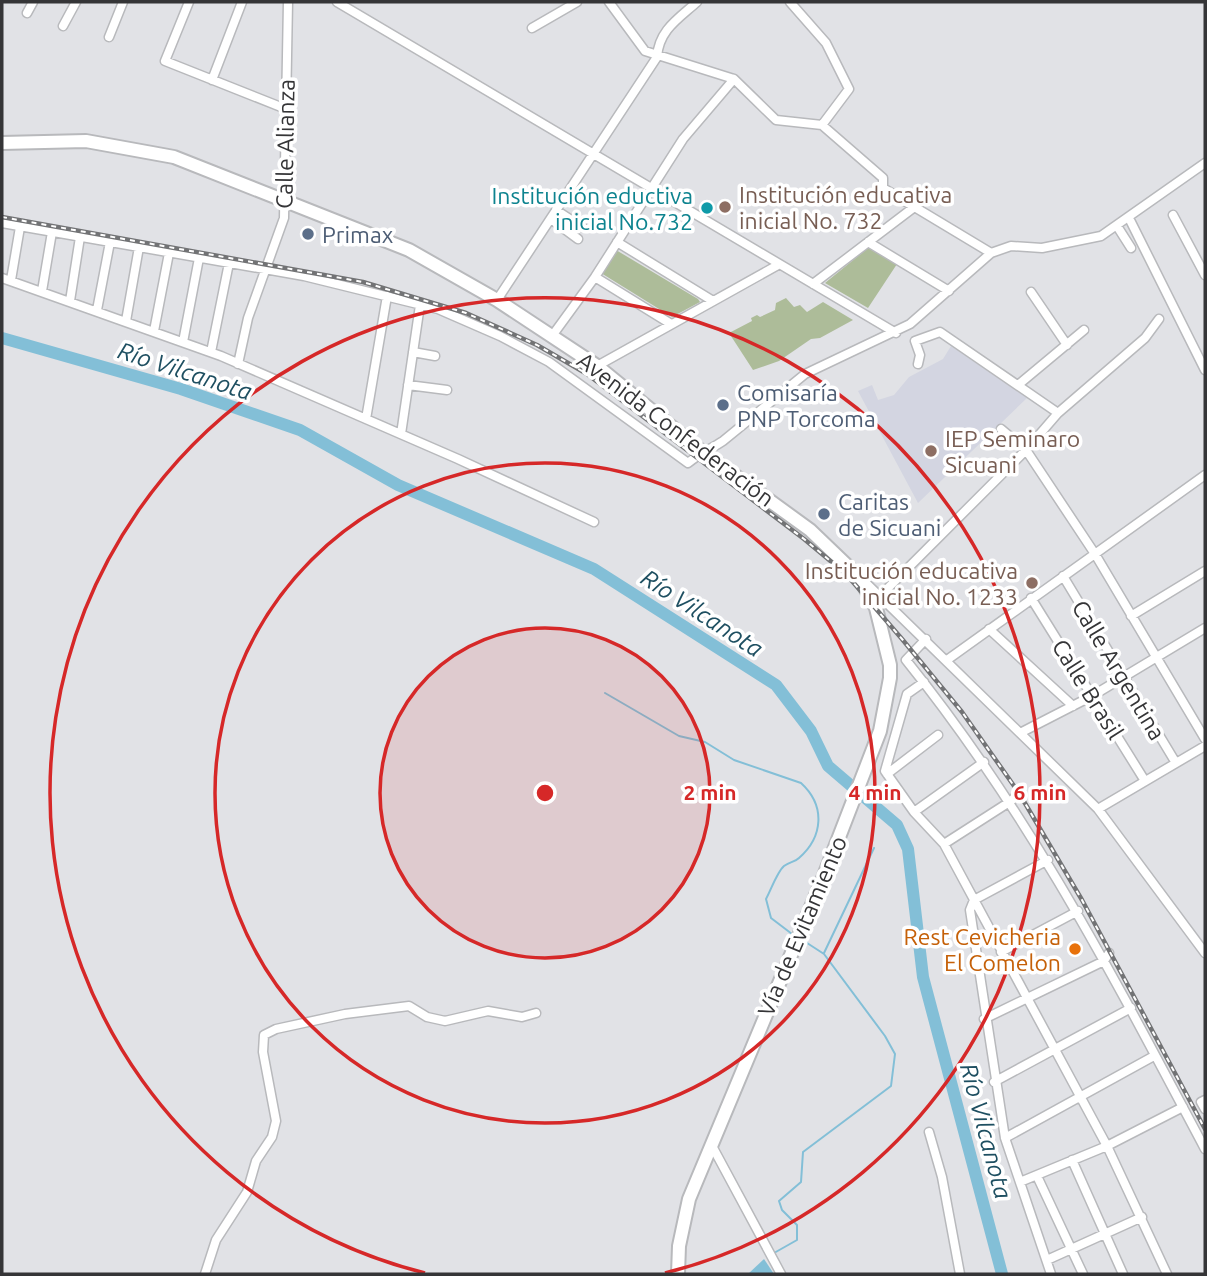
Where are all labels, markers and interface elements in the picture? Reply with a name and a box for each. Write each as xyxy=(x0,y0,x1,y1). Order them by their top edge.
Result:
street label: Calle Alianza xyxy=(271,79,299,209)
place label: Institución educativa inicial No. 732 xyxy=(739,182,952,233)
place label: Institución eductiva inicial No.732 xyxy=(491,183,693,234)
marker: Institución educativa inicial No. 732 xyxy=(717,199,733,215)
marker: Institución eductiva inicial No.732 xyxy=(699,200,715,216)
place label: Primax xyxy=(322,222,394,247)
marker: Primax xyxy=(300,226,316,242)
water label: Río Vilcanota xyxy=(115,337,255,405)
street label: Avenida Confederación xyxy=(573,347,779,511)
place label: Comisaría PNP Torcoma xyxy=(737,380,876,431)
marker: Comisaría PNP Torcoma xyxy=(715,397,731,413)
place label: IEP Seminaro Sicuani xyxy=(945,426,1080,477)
marker: IEP Seminaro Sicuani xyxy=(923,443,939,459)
place label: Caritas de Sicuani xyxy=(838,489,941,540)
marker: Caritas de Sicuani xyxy=(816,506,832,522)
place label: Institución educativa inicial No. 1233 xyxy=(805,558,1018,609)
water label: Río Vilcanota xyxy=(636,564,768,662)
marker: Institución educativa inicial No. 1233 xyxy=(1024,575,1040,591)
street label: Calle Argentina xyxy=(1068,596,1170,744)
street label: Calle Brasil xyxy=(1048,635,1128,743)
text: 2 min xyxy=(683,780,737,804)
text: 4 min xyxy=(848,780,902,804)
text: 6 min xyxy=(1013,780,1067,804)
centre of rings xyxy=(533,781,557,805)
street label: Vía de Evitamiento xyxy=(753,832,851,1020)
place label: Rest Cevicheria El Comelon xyxy=(903,924,1061,975)
marker: Rest Cevicheria El Comelon xyxy=(1067,941,1083,957)
water label: Río Vilcanota xyxy=(955,1060,1017,1202)

